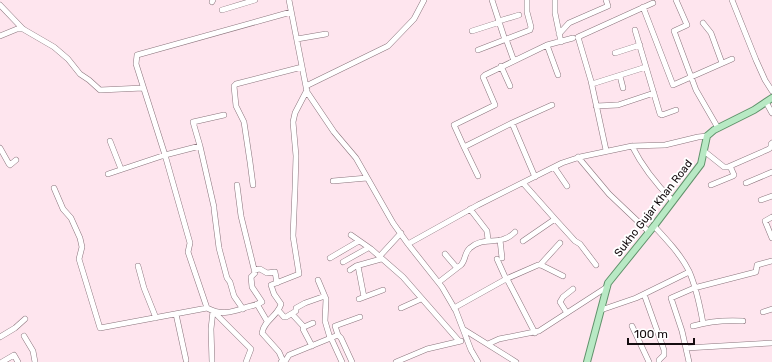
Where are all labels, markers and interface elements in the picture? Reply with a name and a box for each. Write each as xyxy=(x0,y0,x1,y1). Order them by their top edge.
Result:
street label: Sukho Gujar Khan Road xyxy=(612,157,695,259)
scale bar xyxy=(628,320,694,346)
text: 100 m xyxy=(634,327,668,341)

